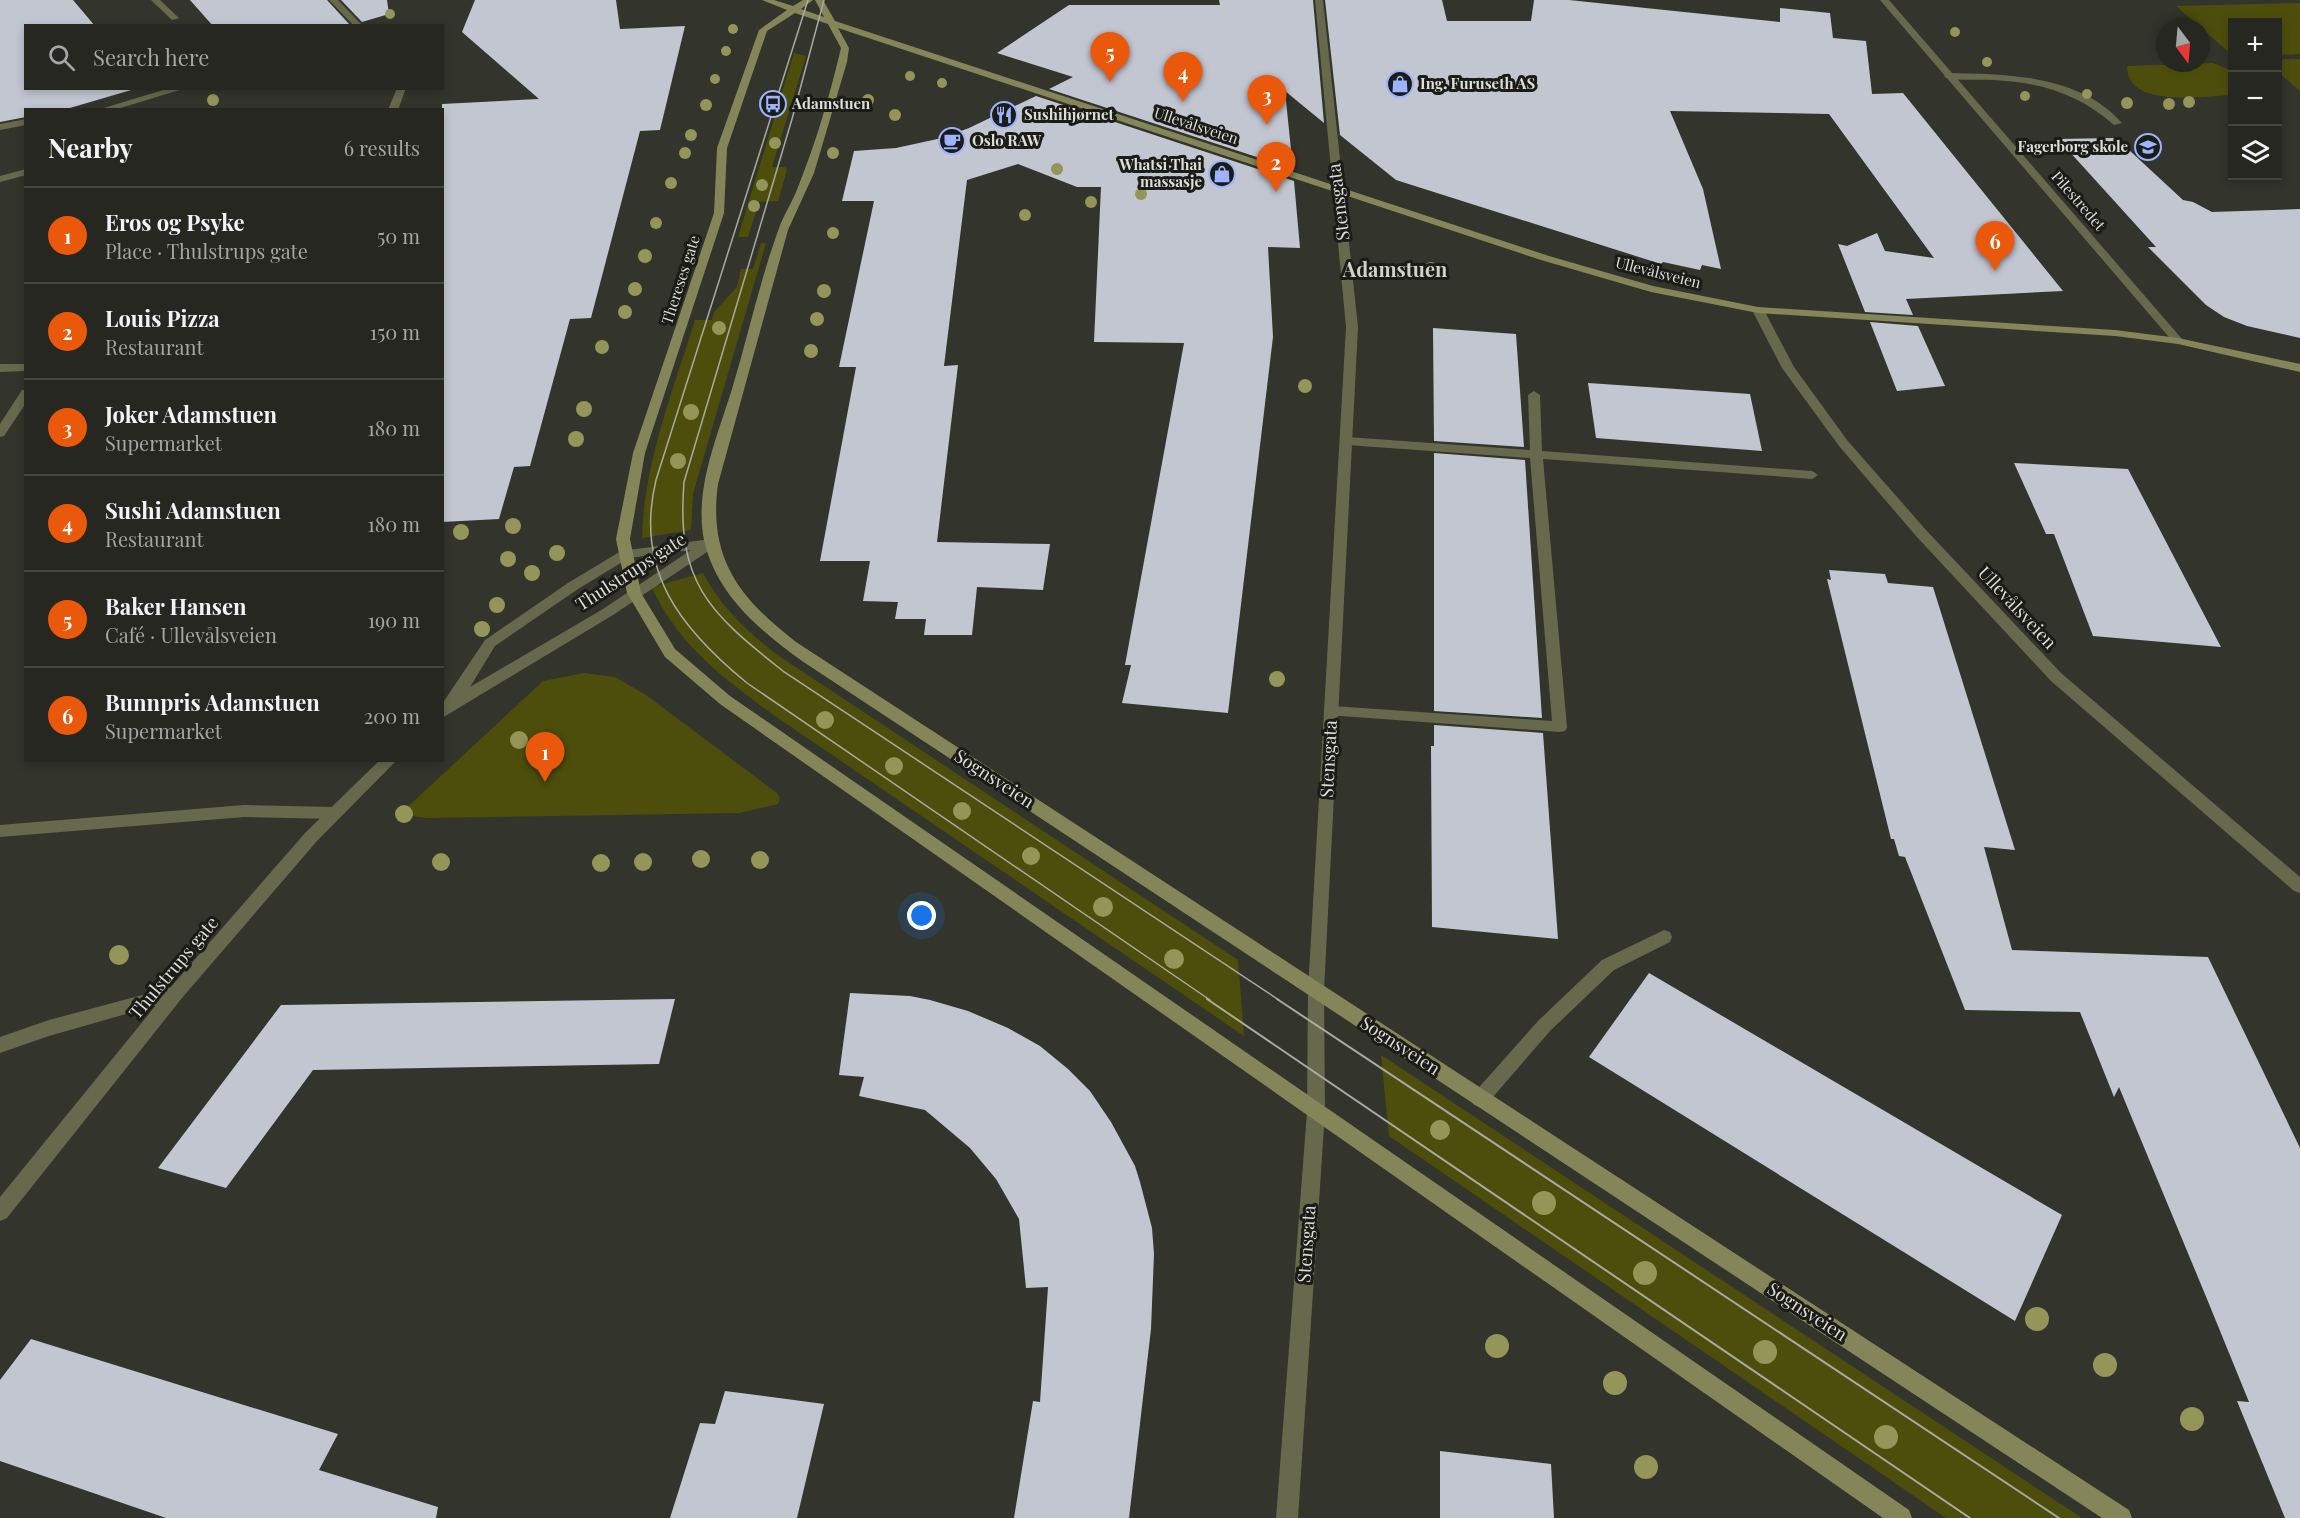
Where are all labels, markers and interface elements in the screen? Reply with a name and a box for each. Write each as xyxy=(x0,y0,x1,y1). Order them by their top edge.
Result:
north arrow xyxy=(2156,18,2210,72)
map controls xyxy=(2228,18,2282,180)
button: + xyxy=(2228,18,2282,72)
search box xyxy=(24,24,444,90)
pin: 5 xyxy=(1090,32,1130,82)
icon: search xyxy=(45,41,78,74)
text: Search here xyxy=(93,42,209,72)
pin: 4 xyxy=(1164,52,1202,102)
shop icon: Ing. Furuseth AS xyxy=(1385,69,1415,99)
button: − xyxy=(2228,72,2282,126)
place label: Ing. Furuseth AS xyxy=(1420,73,1535,93)
pin: 3 xyxy=(1248,76,1286,125)
bus stop icon: Adamstuen xyxy=(758,89,788,119)
place label: Adamstuen xyxy=(791,93,871,113)
restaurant icon: Sushihjørnet xyxy=(989,100,1019,130)
street label: Ullevålsveien xyxy=(1152,102,1241,148)
place label: Sushihjørnet xyxy=(1024,104,1114,124)
cafe icon: Oslo RAW xyxy=(937,126,967,156)
button: layers xyxy=(2228,126,2282,180)
text: Nearby xyxy=(48,130,133,165)
place label: Oslo RAW xyxy=(972,130,1042,150)
school or university icon: Fagerborg skole xyxy=(2133,132,2163,162)
text: 6 results xyxy=(344,134,420,161)
place label: Fagerborg skole xyxy=(2018,136,2128,156)
pin: 2 xyxy=(1256,142,1296,192)
place label: Whatsi Thai massasje xyxy=(1118,154,1202,191)
shop icon: Whatsi Thai massasje xyxy=(1207,159,1237,189)
street label: Stensgata xyxy=(1321,162,1355,242)
street label: Pilestredet xyxy=(2047,166,2111,235)
text: Eros og Psyke xyxy=(105,207,245,237)
text: 1 xyxy=(64,222,71,249)
text: 50 m xyxy=(377,222,420,249)
pin: 6 xyxy=(1976,222,2014,271)
street label: Thereses gate xyxy=(656,233,704,327)
text: Place · Thulstrups gate xyxy=(105,237,308,264)
street label: Ullevålsveien xyxy=(1613,252,1703,292)
district label: Adamstuen xyxy=(1342,255,1448,282)
text: Louis Pizza xyxy=(105,303,220,333)
text: 2 xyxy=(62,318,73,345)
text: 150 m xyxy=(370,318,420,345)
text: Restaurant xyxy=(105,333,204,360)
text: Joker Adamstuen xyxy=(105,399,277,429)
text: 3 xyxy=(63,414,72,441)
text: 180 m xyxy=(367,414,420,441)
text: Supermarket xyxy=(105,429,222,456)
text: Sushi Adamstuen xyxy=(105,495,281,525)
text: 4 xyxy=(62,510,73,537)
text: 180 m xyxy=(367,510,420,537)
text: Restaurant xyxy=(105,525,204,552)
street label: Thulstrups gate xyxy=(571,527,690,616)
street label: Ullevålsveien xyxy=(1973,561,2062,654)
text: Baker Hansen xyxy=(105,591,246,621)
text: 5 xyxy=(63,606,72,633)
text: 190 m xyxy=(368,606,420,633)
text: Café · Ullevålsveien xyxy=(105,621,277,648)
text: Bunnpris Adamstuen xyxy=(105,687,320,717)
text: 6 xyxy=(62,702,73,729)
text: 200 m xyxy=(364,702,420,729)
text: Supermarket xyxy=(105,717,222,744)
street label: Stensgata xyxy=(1314,720,1342,798)
pin: 1 xyxy=(526,732,564,782)
street label: Sognsveien xyxy=(950,743,1039,813)
your location xyxy=(907,901,936,930)
street label: Thulstrups gate xyxy=(123,911,223,1024)
street label: Sognsveien xyxy=(1356,1010,1445,1080)
street label: Stensgata xyxy=(1291,1204,1321,1283)
street label: Sognsveien xyxy=(1763,1276,1852,1346)

